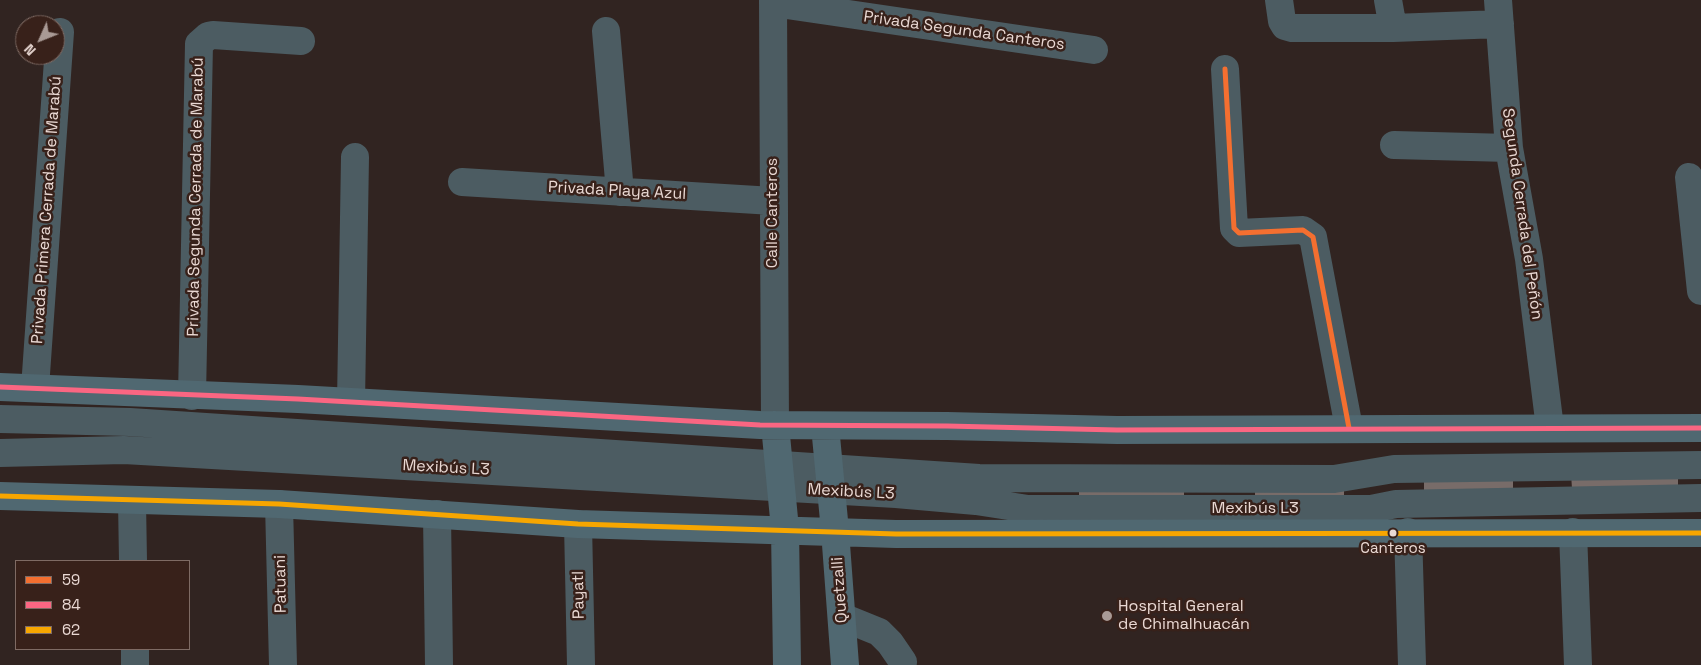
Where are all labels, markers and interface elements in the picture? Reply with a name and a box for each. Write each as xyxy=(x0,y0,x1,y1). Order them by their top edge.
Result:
street label: Privada Segunda Canteros xyxy=(862,7,1066,55)
north arrow xyxy=(15,15,65,65)
text: N xyxy=(20,40,40,59)
street label: Privada Segunda Cerrada de Marabú xyxy=(184,57,208,337)
street label: Privada Primera Cerrada de Marabú xyxy=(28,75,66,345)
street label: Segunda Cerrada del Peñón xyxy=(1498,107,1546,321)
street label: Calle Canteros xyxy=(763,158,783,268)
street label: Privada Playa Azul xyxy=(547,178,687,204)
street label: Mexibús L3 xyxy=(402,456,490,480)
street label: Mexibús L3 xyxy=(807,480,895,504)
street label: Mexibús L3 xyxy=(1211,499,1299,519)
marker: Canteros xyxy=(1388,528,1398,538)
place label: Canteros xyxy=(1360,540,1426,558)
street label: Patuani xyxy=(271,555,291,613)
street label: Quetzalli xyxy=(828,556,852,624)
legend xyxy=(15,560,190,650)
text: 59 xyxy=(62,570,80,589)
street label: Payatl xyxy=(569,571,589,619)
text: 84 xyxy=(62,595,81,614)
place label: Hospital General de Chimalhuacán xyxy=(1118,597,1250,635)
marker: Hospital General de Chimalhuacán xyxy=(1100,609,1114,623)
text: 62 xyxy=(62,620,80,639)

